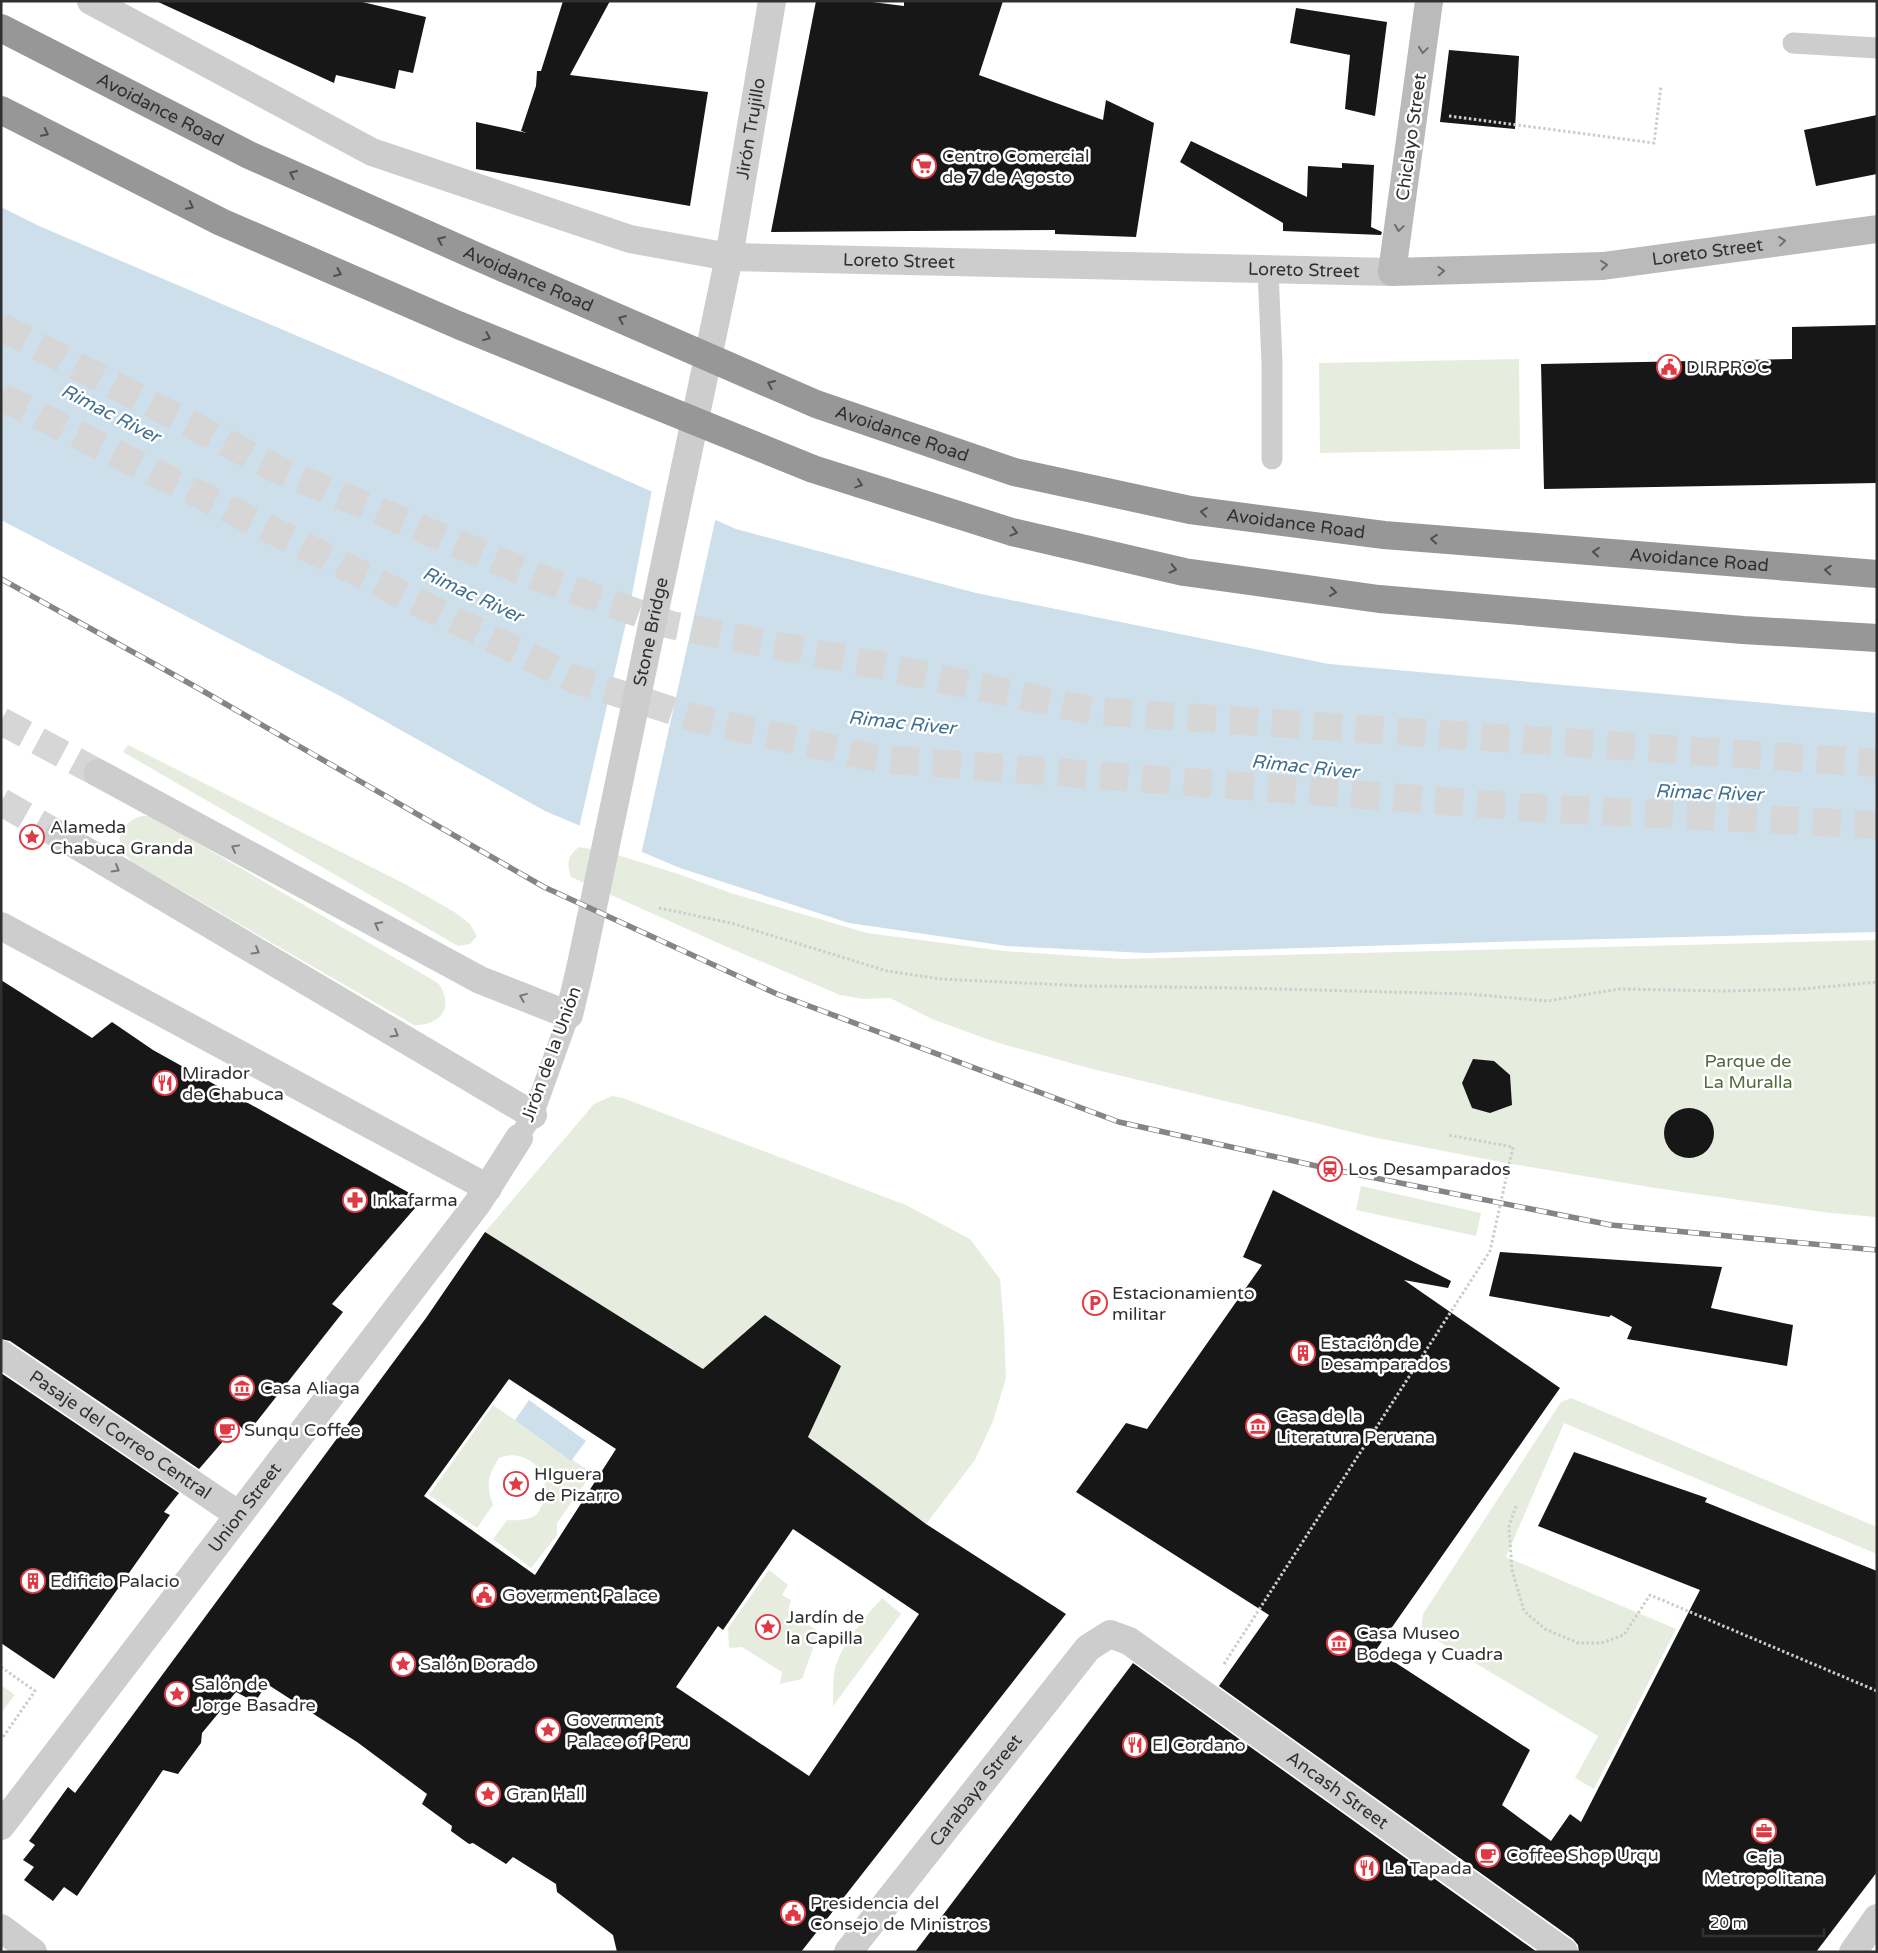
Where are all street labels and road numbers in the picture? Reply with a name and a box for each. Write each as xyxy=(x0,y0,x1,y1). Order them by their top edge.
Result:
street label: Avoidance Road xyxy=(93,68,228,151)
street label: Chiclayo Street xyxy=(1391,72,1431,202)
street label: Jirón Trujillo xyxy=(731,76,770,181)
street label: Loreto Street xyxy=(1650,233,1765,270)
street label: Avoidance Road xyxy=(460,241,597,317)
street label: Loreto Street xyxy=(843,249,955,273)
street label: Loreto Street xyxy=(1248,258,1360,282)
street label: Avoidance Road xyxy=(832,400,972,467)
street label: Avoidance Road xyxy=(1225,504,1367,543)
street label: Avoidance Road xyxy=(1629,543,1770,576)
street label: Stone Bridge xyxy=(628,575,673,688)
street label: Jirón de la Unión xyxy=(516,983,586,1125)
street label: Pasaje del Correo Central xyxy=(25,1365,215,1504)
street label: Union Street xyxy=(203,1458,286,1557)
street label: Carabaya Street xyxy=(925,1730,1027,1851)
street label: Ancash Street xyxy=(1282,1746,1393,1834)

